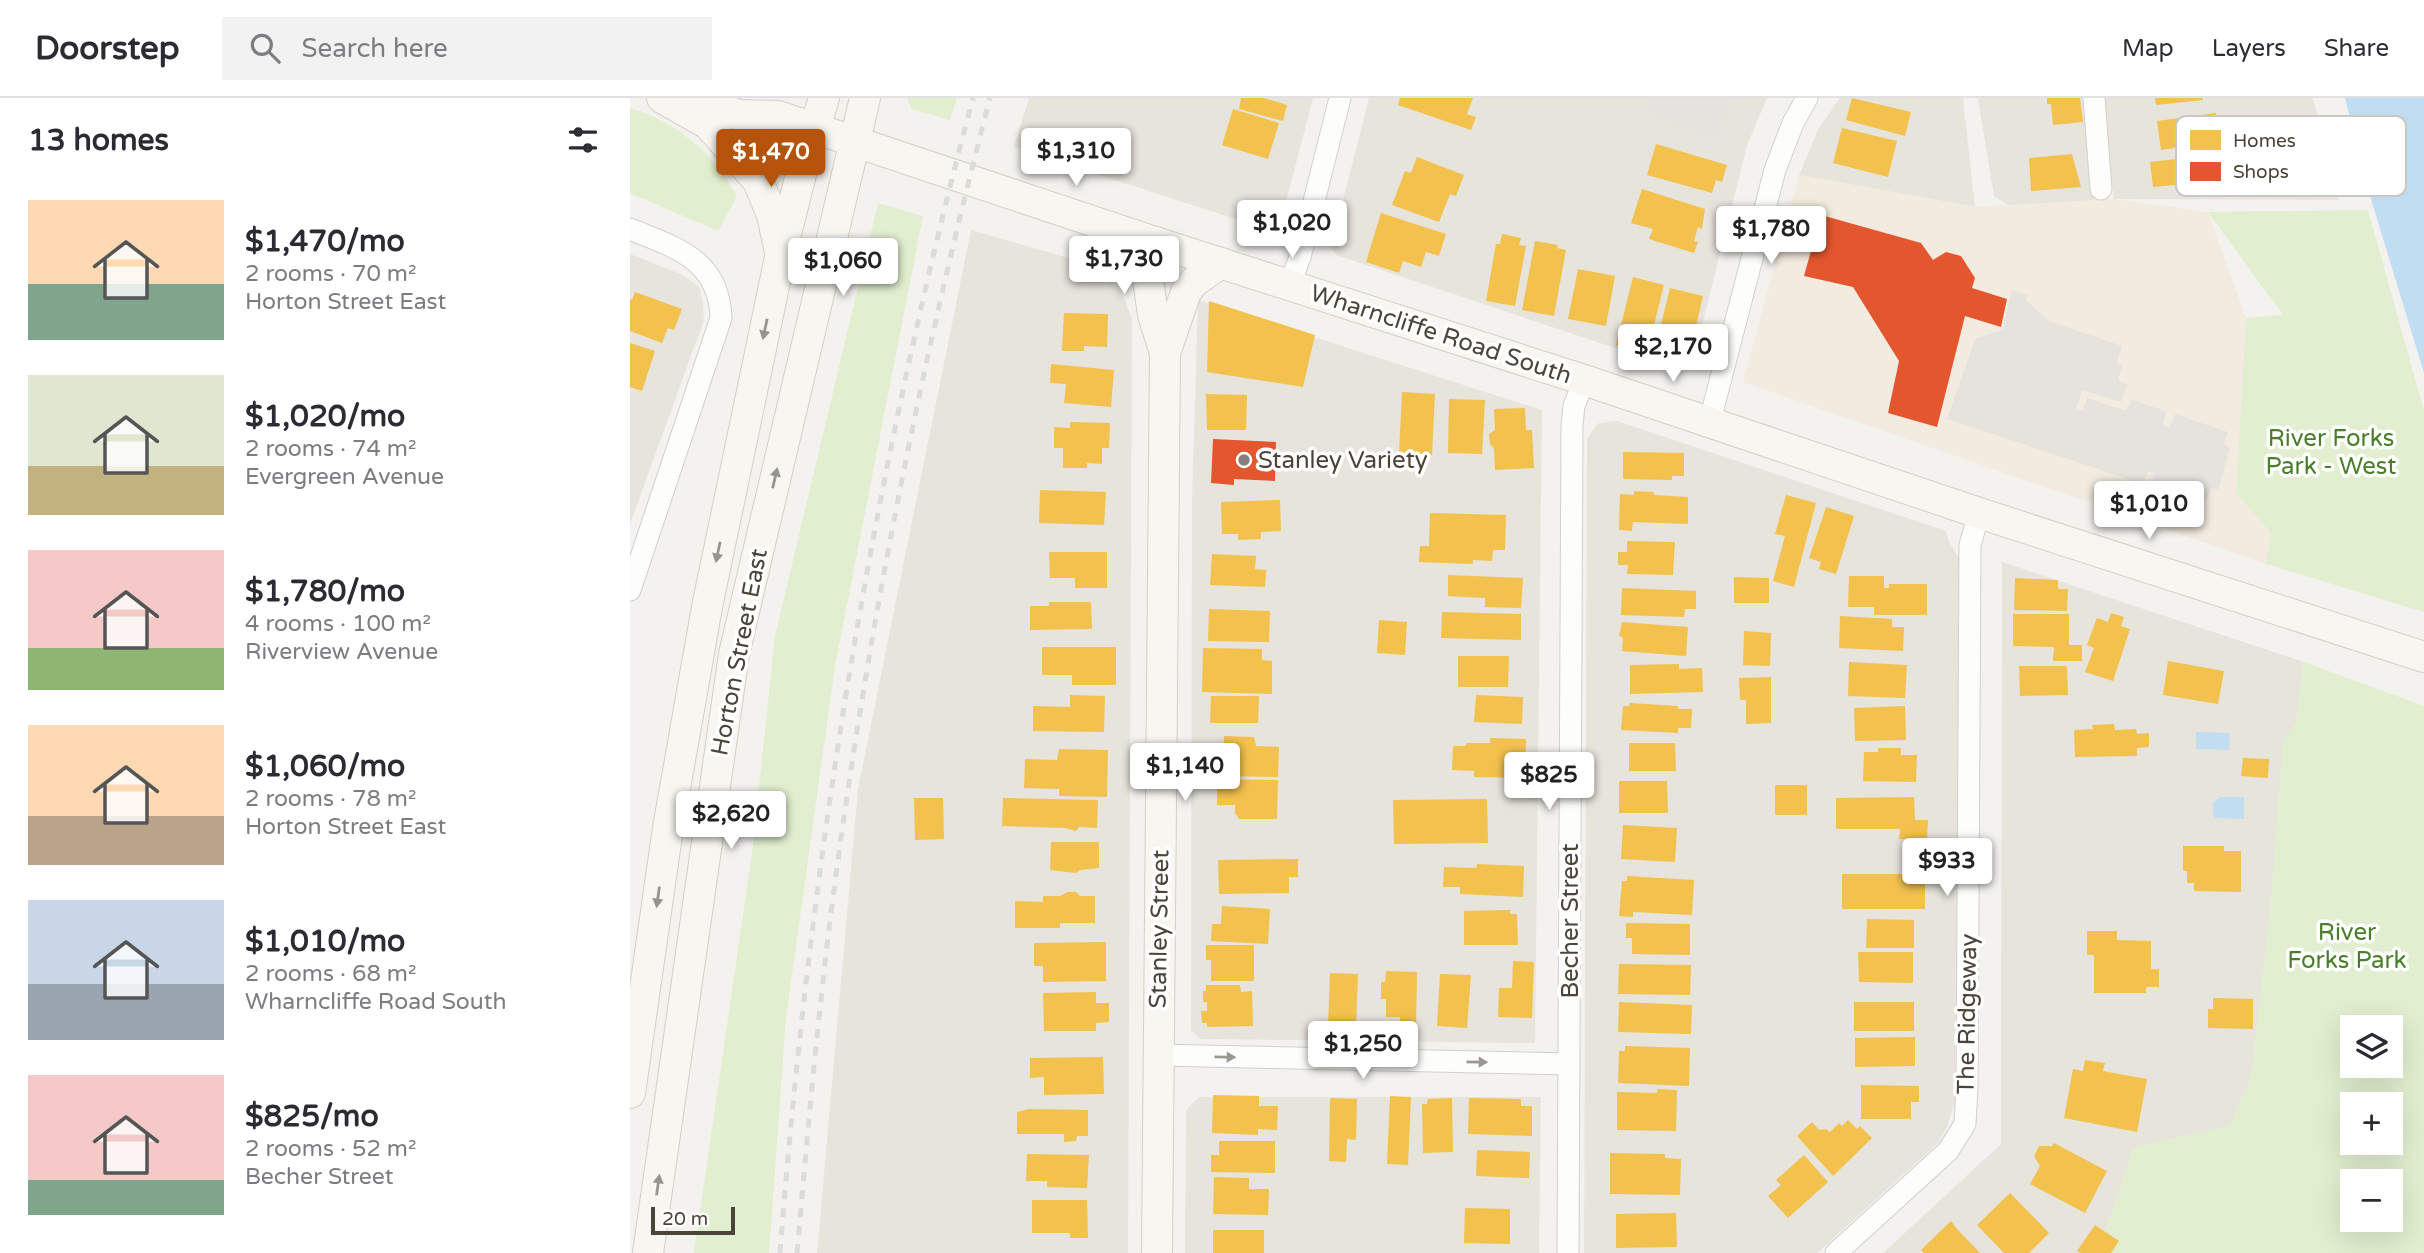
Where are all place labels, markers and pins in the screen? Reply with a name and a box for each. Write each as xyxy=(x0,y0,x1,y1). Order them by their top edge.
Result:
pin: $1,310 xyxy=(1019,129,1133,188)
pin: $1,470 xyxy=(714,130,828,189)
pin: $1,020 xyxy=(1235,200,1349,260)
pin: $1,780 xyxy=(1714,206,1828,266)
pin: $1,730 xyxy=(1067,236,1181,296)
pin: $1,060 xyxy=(786,238,900,298)
pin: $2,170 xyxy=(1616,324,1730,384)
place label: Stanley Variety xyxy=(1258,446,1428,475)
marker: Stanley Variety xyxy=(1236,452,1252,468)
pin: $1,010 xyxy=(2092,482,2206,541)
pin: $1,140 xyxy=(1128,744,1242,803)
pin: $825 xyxy=(1508,752,1590,812)
pin: $2,620 xyxy=(674,792,788,851)
pin: $933 xyxy=(1906,838,1988,898)
pin: $1,250 xyxy=(1306,1021,1420,1081)

